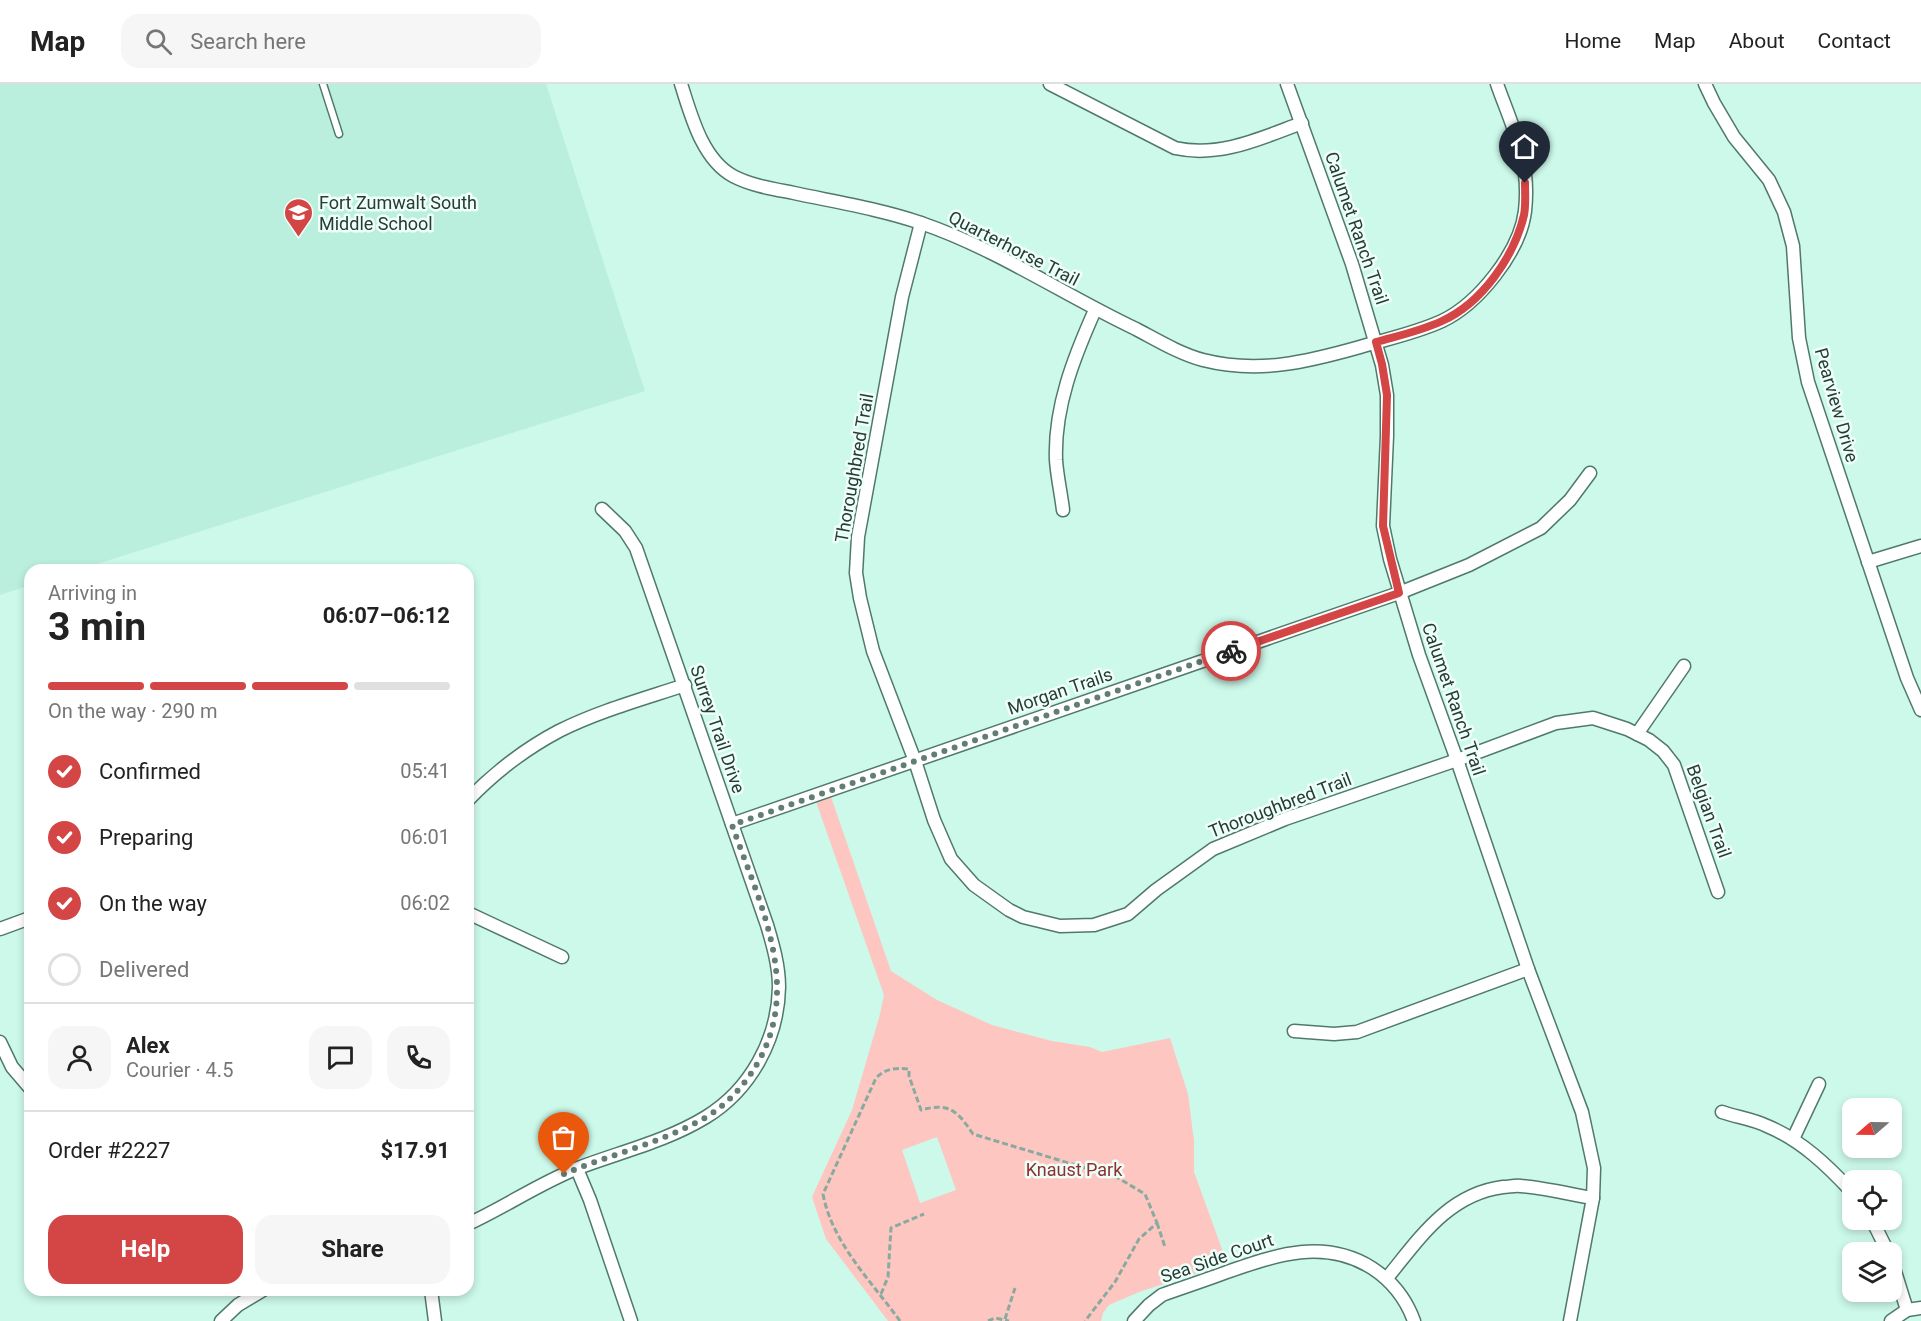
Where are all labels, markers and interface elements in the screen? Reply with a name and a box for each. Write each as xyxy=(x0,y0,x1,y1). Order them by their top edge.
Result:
search box xyxy=(121,14,541,68)
text: Map xyxy=(30,25,85,58)
icon: search xyxy=(142,25,175,58)
text: Search here xyxy=(190,29,306,54)
text: Home xyxy=(1565,29,1621,53)
text: Map xyxy=(1654,29,1696,53)
text: About xyxy=(1729,29,1785,53)
text: Contact xyxy=(1818,29,1891,53)
pin xyxy=(1499,121,1550,183)
icon: home xyxy=(1508,130,1541,163)
street label: Calumet Ranch Trail xyxy=(1321,149,1393,307)
place label: Fort Zumwalt South Middle School xyxy=(319,192,477,234)
school or university icon: Fort Zumwalt South Middle School xyxy=(282,196,314,238)
street label: Quarterhorse Trail xyxy=(945,206,1083,290)
street label: Pearview Drive xyxy=(1811,345,1863,465)
street label: Thoroughbred Trail xyxy=(831,392,877,544)
text: Arriving in xyxy=(48,581,137,605)
text: 06:07–06:12 xyxy=(323,603,450,628)
text: 3 min xyxy=(48,604,146,650)
street label: Calumet Ranch Trail xyxy=(1418,620,1490,778)
courier xyxy=(1201,621,1261,681)
icon: bike xyxy=(1215,635,1248,668)
street label: Surrey Trail Drive xyxy=(686,662,750,796)
street label: Morgan Trails xyxy=(1005,663,1115,719)
text: On the way · 290 m xyxy=(48,699,217,723)
icon: check xyxy=(48,755,81,788)
text: Confirmed xyxy=(99,759,201,784)
text: 05:41 xyxy=(400,759,450,783)
street label: Belgian Trail xyxy=(1682,761,1736,861)
street label: Thoroughbred Trail xyxy=(1206,768,1354,842)
icon: check xyxy=(48,821,81,854)
text: Preparing xyxy=(99,825,193,850)
text: 06:01 xyxy=(400,825,450,849)
icon: check xyxy=(48,887,81,920)
text: On the way xyxy=(99,891,207,916)
text: 06:02 xyxy=(400,891,450,915)
text: Delivered xyxy=(99,957,189,982)
button: person xyxy=(48,1026,111,1089)
button: chat xyxy=(309,1026,372,1089)
button: phone xyxy=(387,1026,450,1089)
text: Alex xyxy=(126,1033,170,1058)
text: Courier · 4.5 xyxy=(126,1058,233,1082)
north arrow xyxy=(1842,1098,1902,1158)
map controls xyxy=(1842,1098,1902,1302)
pin xyxy=(538,1112,589,1174)
icon: bag xyxy=(547,1121,580,1154)
text: Order #2227 xyxy=(48,1138,170,1163)
text: $17.91 xyxy=(381,1138,450,1163)
park label: Knaust Park xyxy=(1026,1159,1123,1180)
button: locate xyxy=(1842,1170,1902,1230)
button: Help xyxy=(48,1215,243,1284)
button: Share xyxy=(255,1215,450,1284)
street label: Sea Side Court xyxy=(1158,1229,1276,1287)
button: layers xyxy=(1842,1242,1902,1302)

